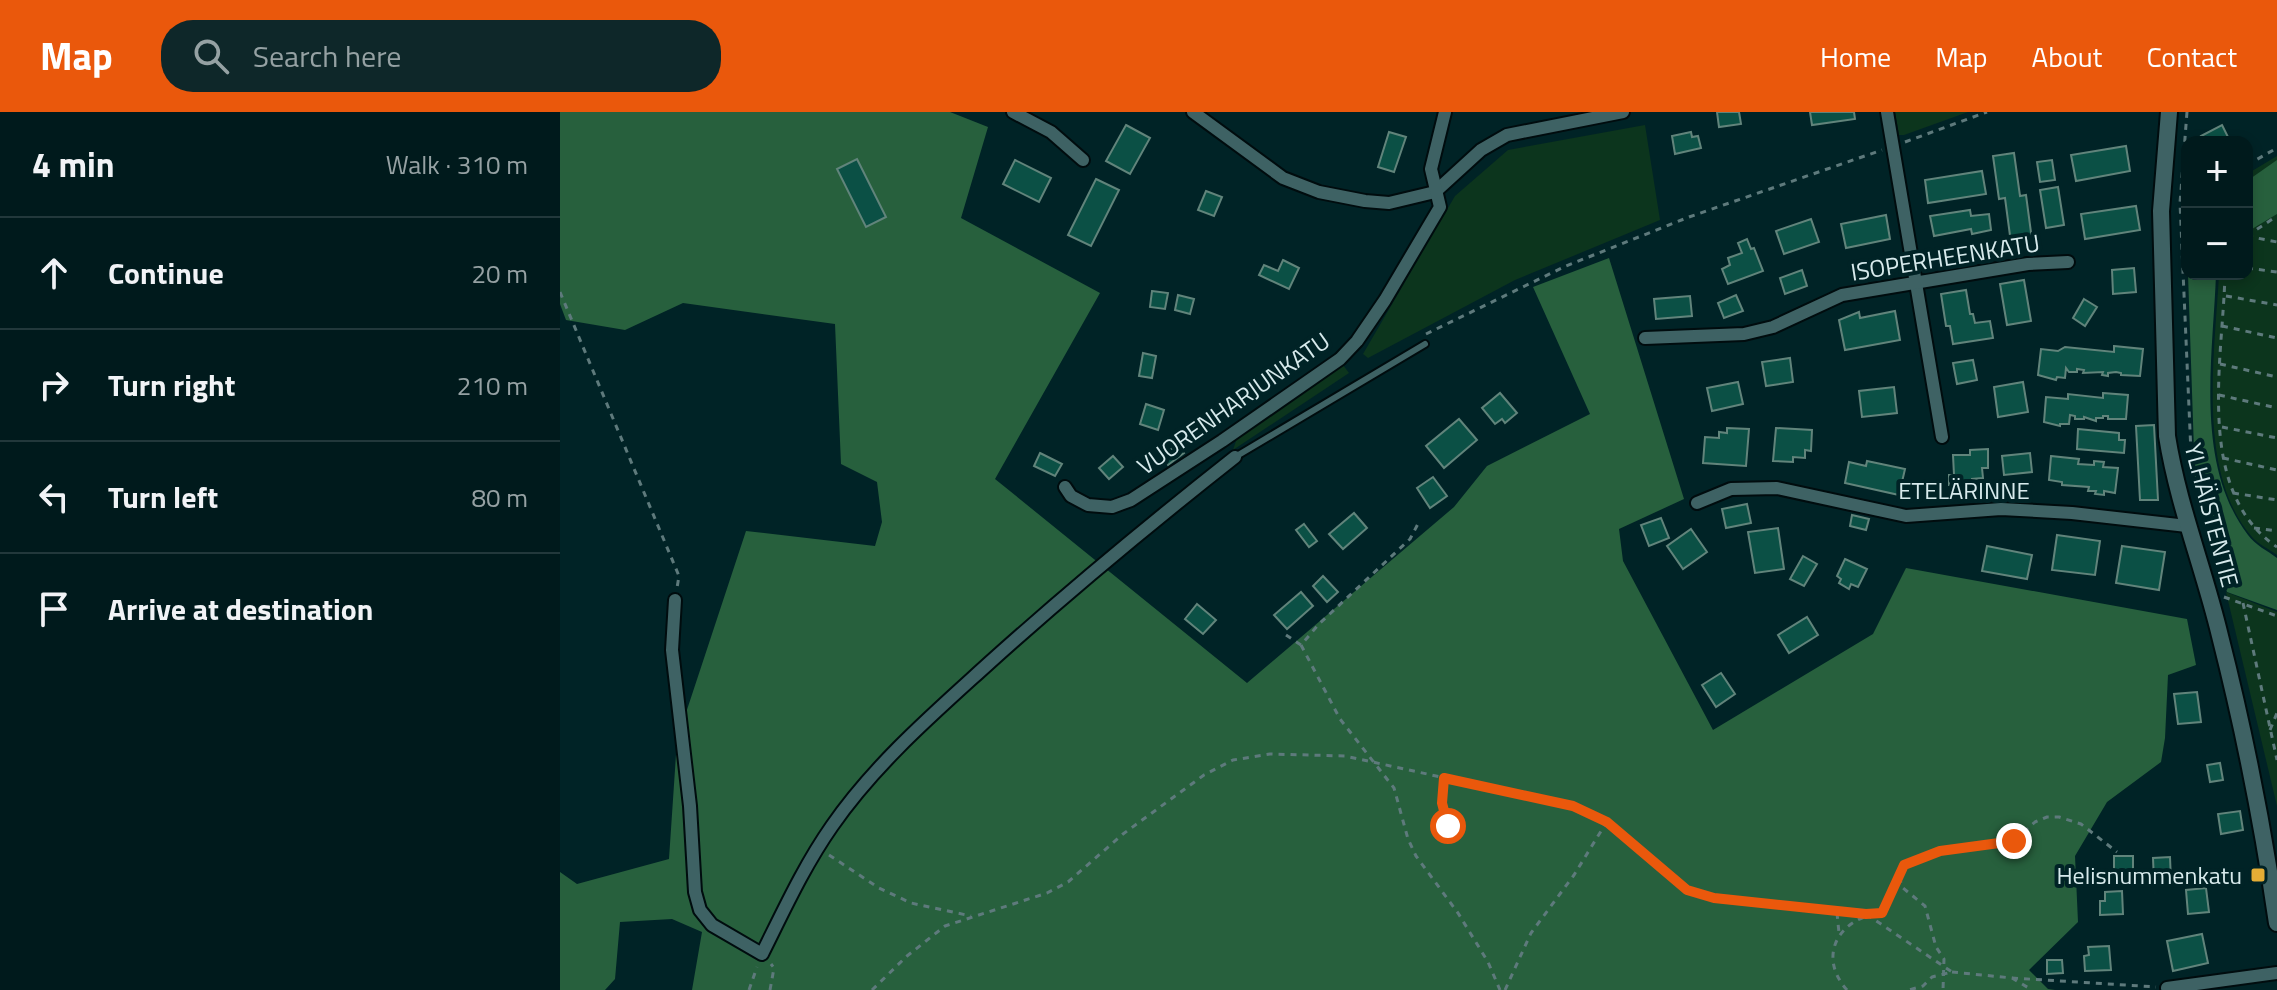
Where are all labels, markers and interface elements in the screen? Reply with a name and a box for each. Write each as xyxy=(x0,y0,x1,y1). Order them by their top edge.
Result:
search box xyxy=(161,20,721,92)
text: Map xyxy=(40,27,113,85)
text: Search here xyxy=(253,33,402,79)
icon: search xyxy=(189,34,233,78)
text: Home xyxy=(1820,35,1891,78)
text: Map xyxy=(1935,35,1988,78)
text: About xyxy=(2032,35,2102,78)
text: Contact xyxy=(2146,35,2237,78)
map controls xyxy=(2181,136,2253,280)
button: + xyxy=(2181,136,2253,208)
text: 4 min xyxy=(32,138,115,190)
text: Walk · 310 m xyxy=(386,145,528,184)
button: − xyxy=(2181,208,2253,280)
street label: ISOPERHEENKATU xyxy=(1848,224,2042,290)
text: Continue xyxy=(108,250,224,296)
icon: ahead xyxy=(32,251,76,295)
text: 20 m xyxy=(471,254,528,293)
street label: VUORENHARJUNKATU xyxy=(1129,323,1337,483)
text: Turn right xyxy=(108,362,236,408)
icon: right xyxy=(32,363,76,407)
text: 210 m xyxy=(457,366,528,405)
street label: YLHÄISTENTIE xyxy=(2175,439,2249,591)
street label: ETELÄRINNE xyxy=(1898,472,2030,508)
text: Turn left xyxy=(108,474,218,520)
icon: left xyxy=(32,475,76,519)
text: 80 m xyxy=(471,478,528,517)
text: Arrive at destination xyxy=(108,586,373,632)
icon: arrive xyxy=(32,587,76,631)
route start xyxy=(1430,808,1466,844)
route end xyxy=(1996,823,2032,859)
place label: Helisnummenkatu xyxy=(2056,857,2242,893)
marker: Helisnummenkatu xyxy=(2249,866,2267,884)

